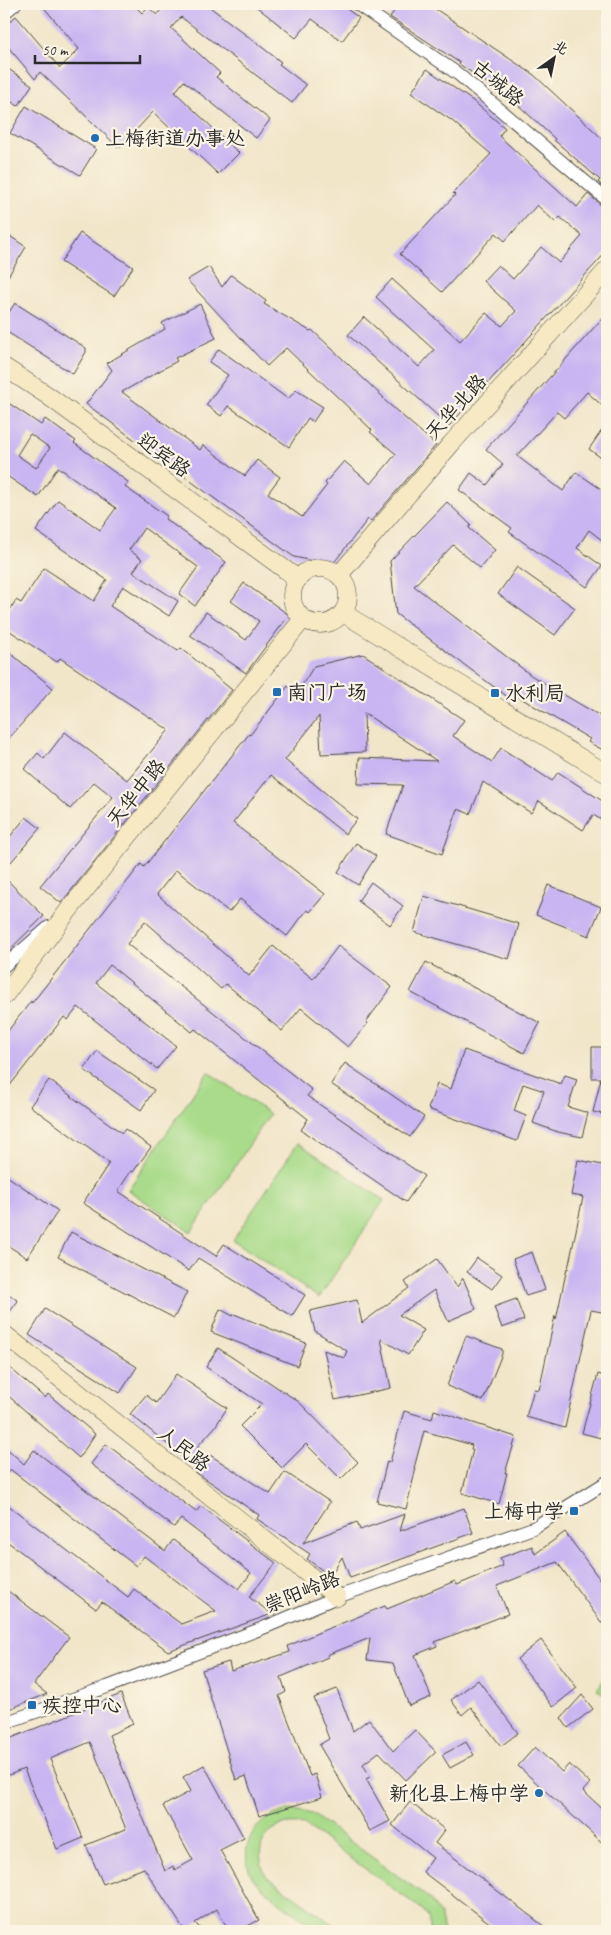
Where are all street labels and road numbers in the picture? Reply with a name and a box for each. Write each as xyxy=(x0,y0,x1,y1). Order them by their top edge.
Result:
street label: 古城路 xyxy=(467,54,530,113)
street label: 天华北路 xyxy=(420,368,493,445)
street label: 迎宾路 xyxy=(132,427,196,483)
street label: 天华中路 xyxy=(101,753,172,832)
street label: 人民路 xyxy=(153,1421,216,1478)
street label: 崇阳岭路 xyxy=(260,1565,345,1619)

